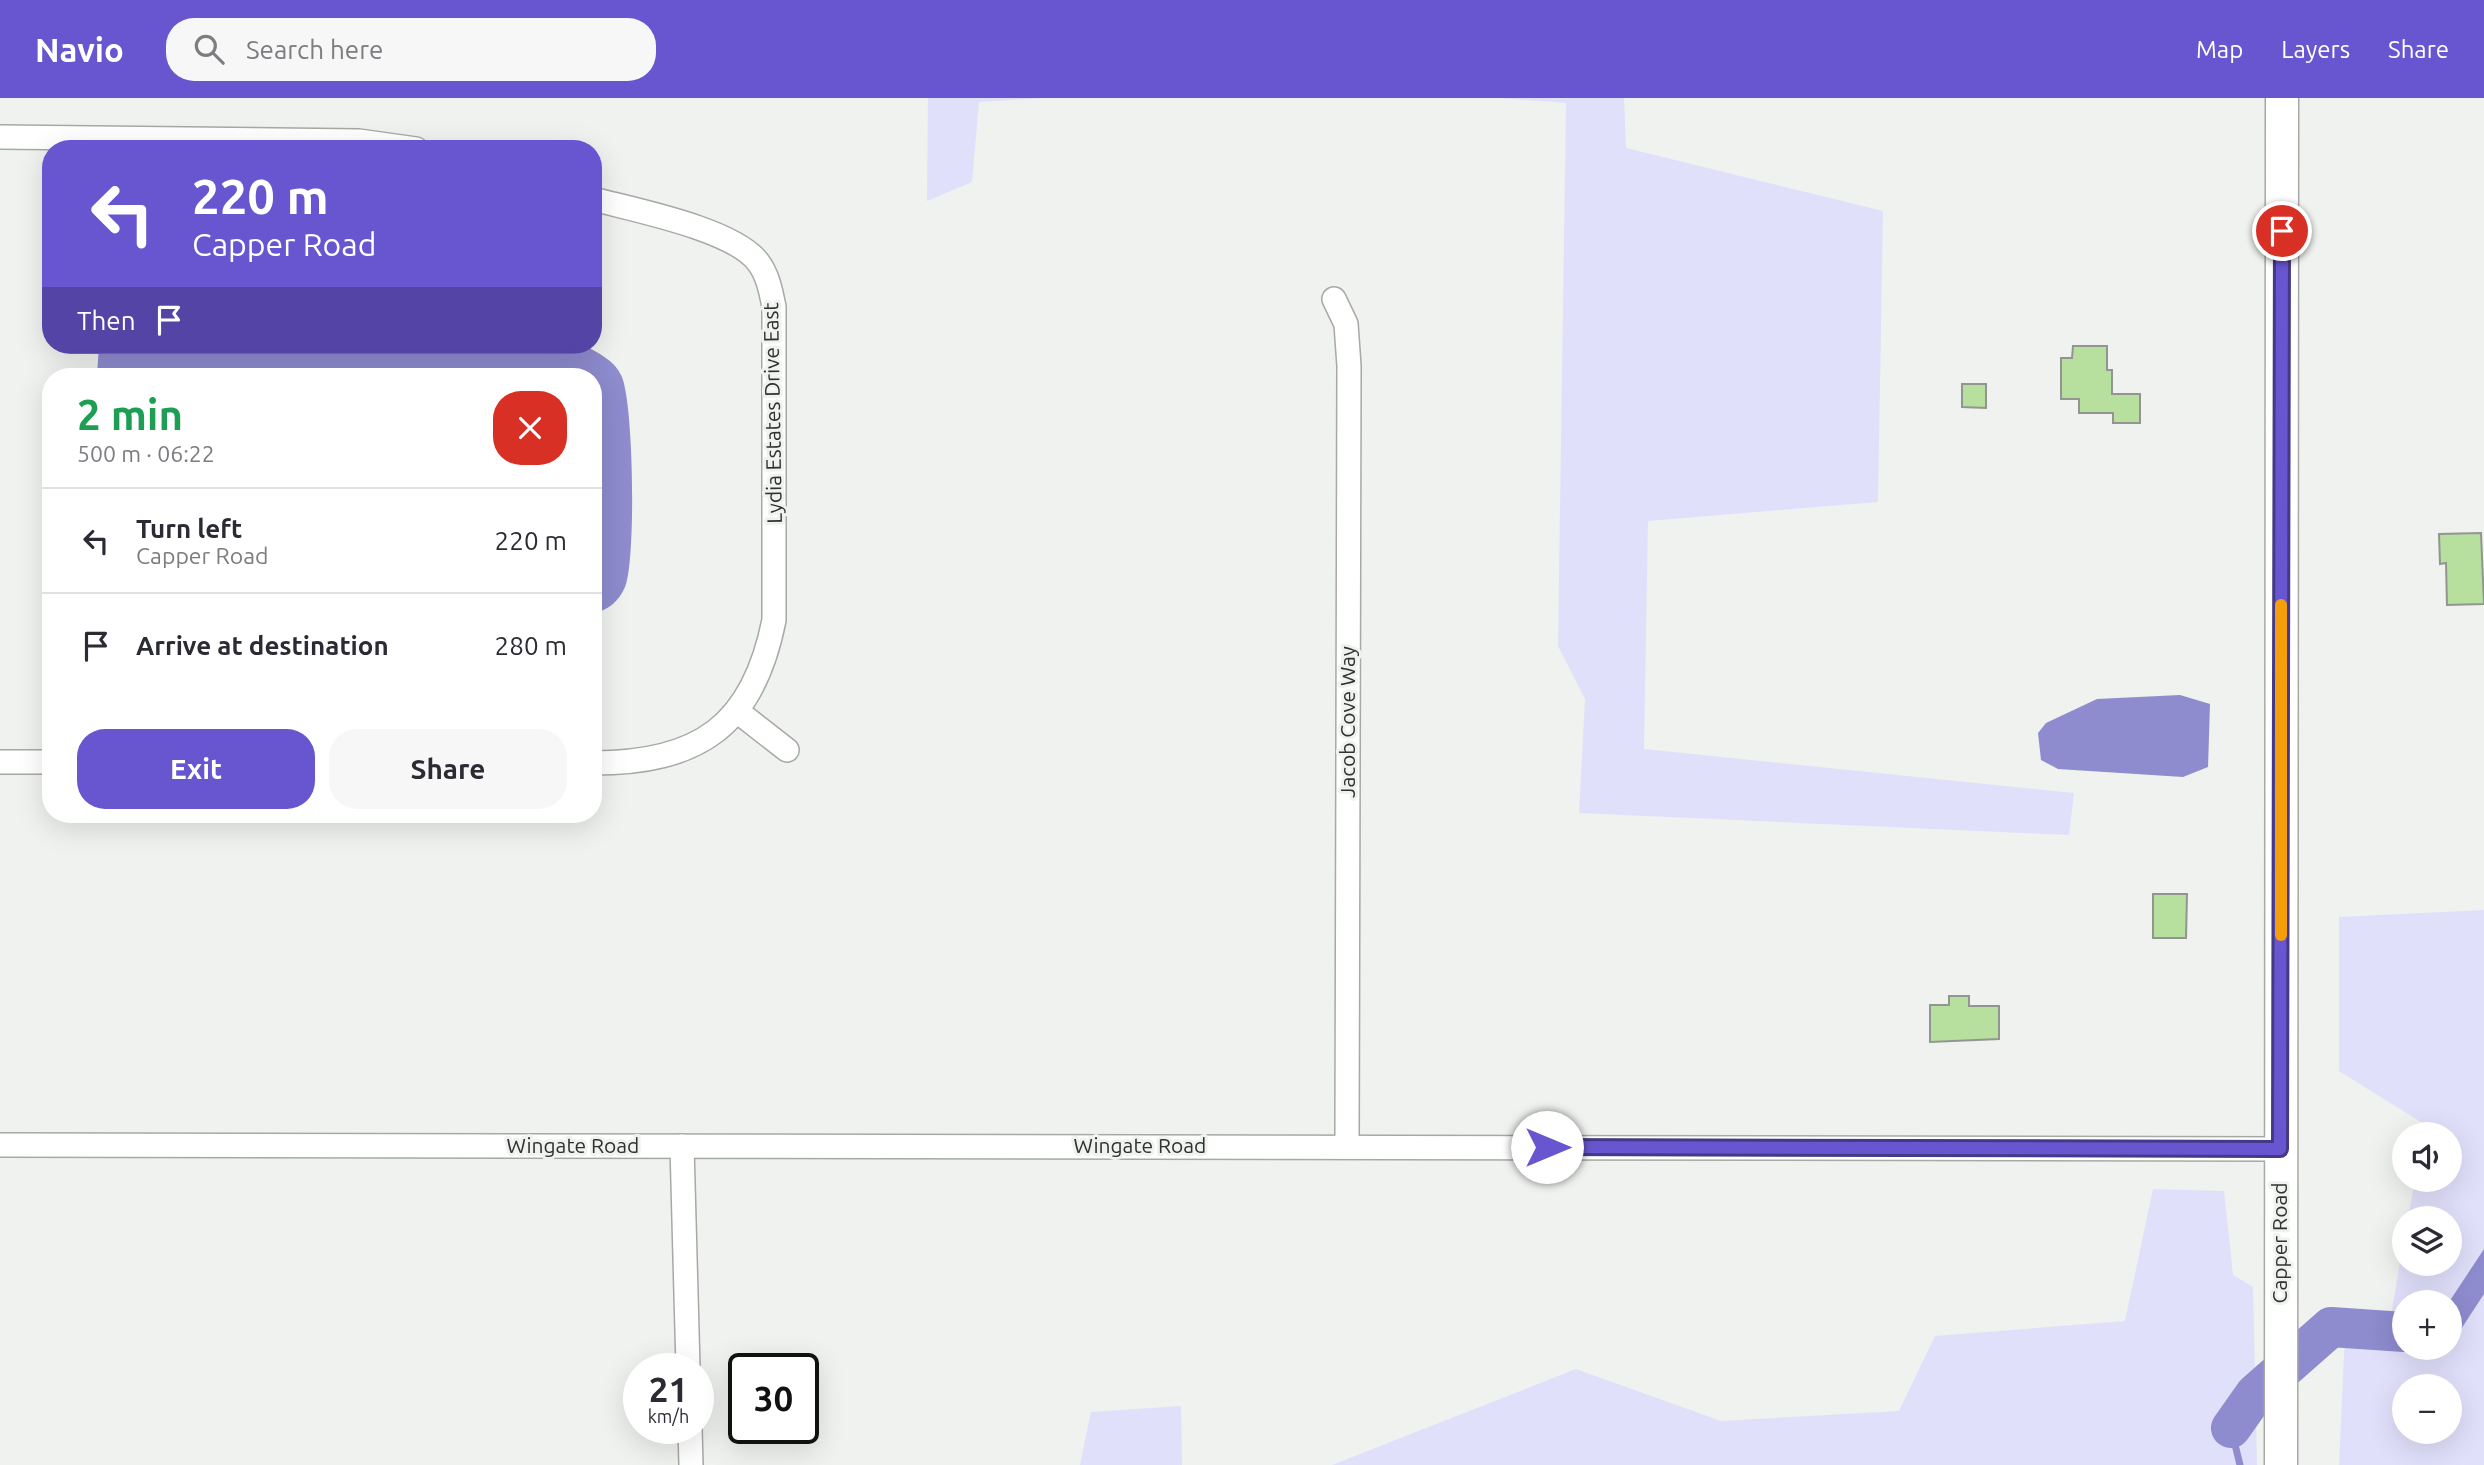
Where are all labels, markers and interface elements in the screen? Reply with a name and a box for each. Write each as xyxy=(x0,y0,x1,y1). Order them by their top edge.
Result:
search box xyxy=(166,18,656,81)
icon: search xyxy=(190,30,228,68)
text: Navio xyxy=(35,31,124,68)
text: Search here xyxy=(246,35,383,64)
text: Map xyxy=(2196,36,2243,63)
text: Layers xyxy=(2281,36,2350,63)
text: Share xyxy=(2388,36,2449,63)
icon: left xyxy=(77,168,168,259)
text: 220 m xyxy=(192,168,329,223)
pin xyxy=(2252,201,2312,261)
icon: arrive xyxy=(2263,212,2301,250)
text: Capper Road xyxy=(192,226,376,262)
icon: arrive xyxy=(150,301,188,339)
street label: Lydia Estates Drive East xyxy=(758,302,786,524)
text: Then xyxy=(77,306,136,335)
text: 2 min xyxy=(77,391,183,438)
button: close xyxy=(493,391,567,465)
text: 500 m · 06:22 xyxy=(77,441,215,466)
text: Turn left xyxy=(136,514,242,543)
icon: left xyxy=(77,522,115,560)
text: 220 m xyxy=(495,526,567,555)
text: Capper Road xyxy=(136,543,269,568)
icon: arrive xyxy=(77,627,115,665)
text: Arrive at destination xyxy=(136,631,389,660)
text: 280 m xyxy=(495,631,567,660)
street label: Jacob Cove Way xyxy=(1335,646,1359,798)
button: Exit xyxy=(77,729,315,809)
button: Share xyxy=(329,729,567,809)
position arrow xyxy=(1510,1110,1584,1184)
map controls xyxy=(2392,1122,2462,1444)
button: sound xyxy=(2392,1122,2462,1192)
street label: Wingate Road xyxy=(507,1133,639,1157)
street label: Wingate Road xyxy=(1074,1133,1206,1157)
street label: Capper Road xyxy=(2267,1182,2291,1304)
button: layers xyxy=(2392,1206,2462,1276)
button: + xyxy=(2392,1290,2462,1360)
speed limit sign: 30 xyxy=(728,1353,819,1444)
text: 21 xyxy=(649,1369,688,1409)
button: − xyxy=(2392,1374,2462,1444)
text: km/h xyxy=(648,1406,689,1426)

